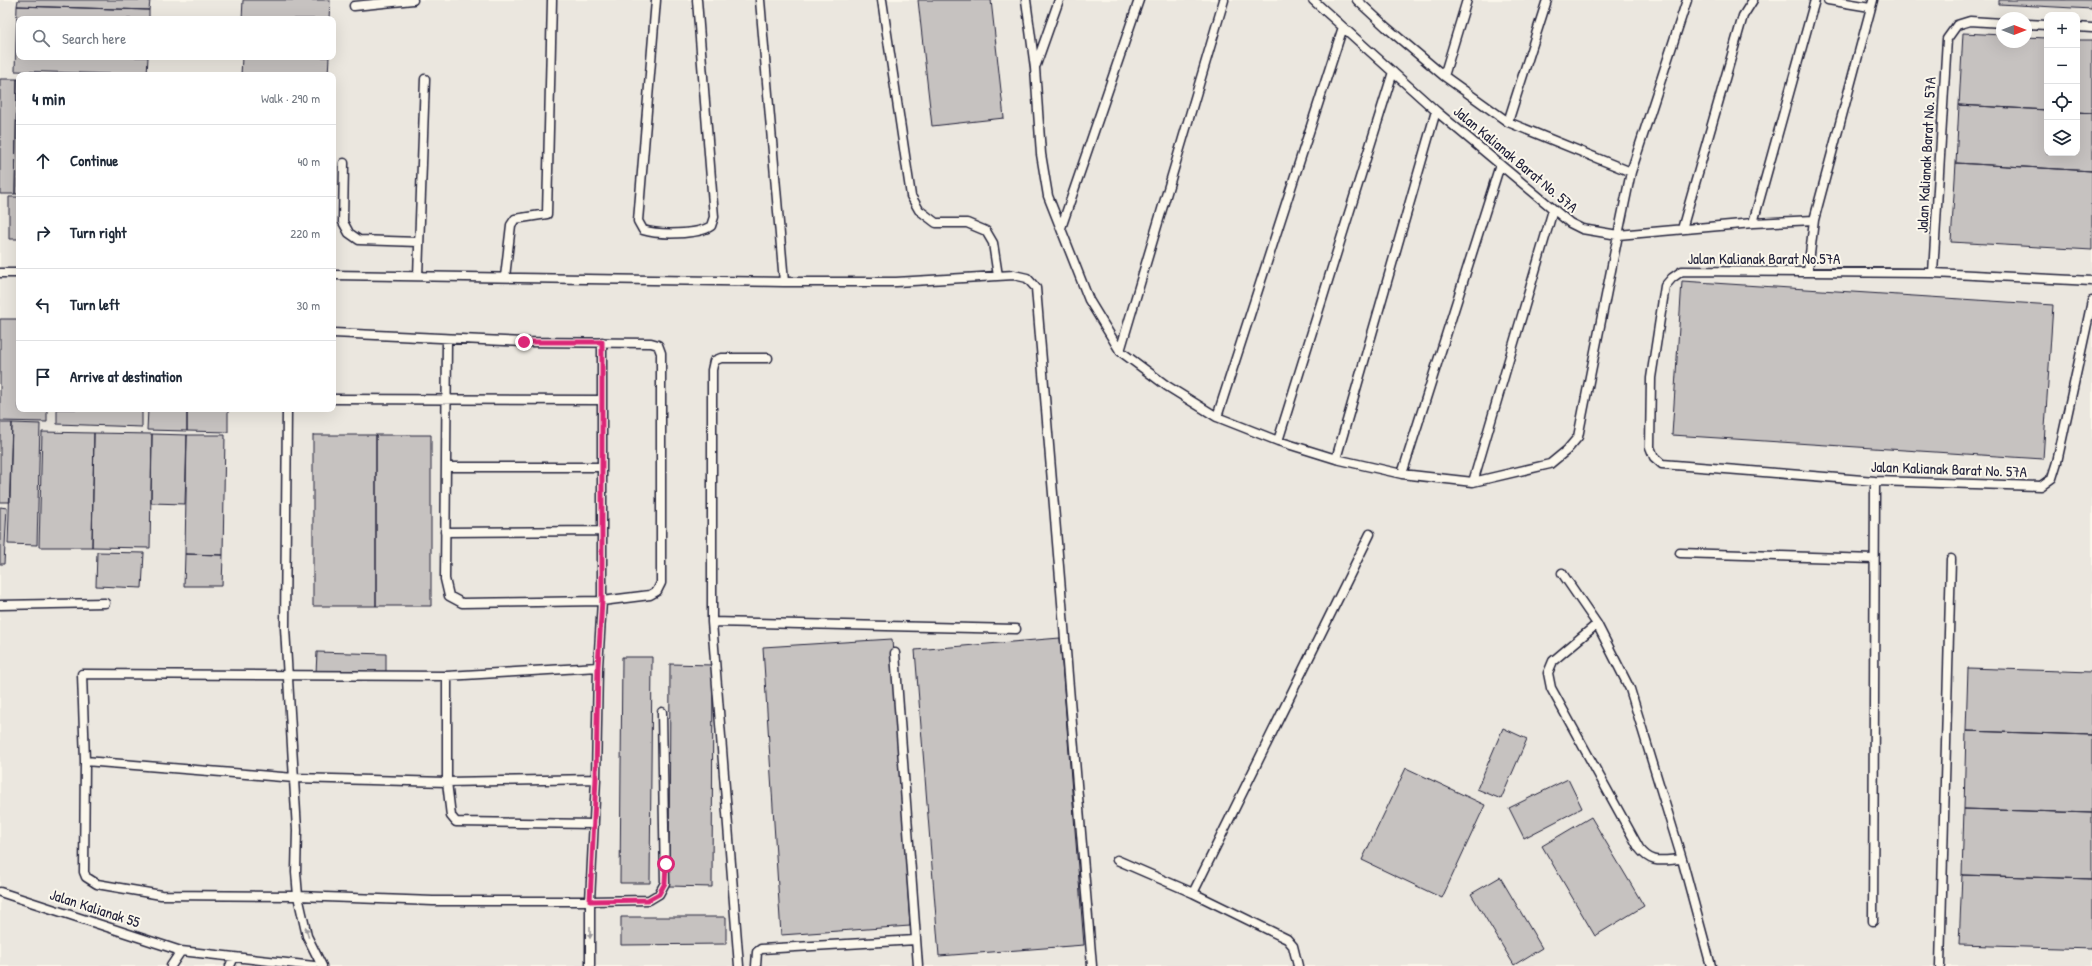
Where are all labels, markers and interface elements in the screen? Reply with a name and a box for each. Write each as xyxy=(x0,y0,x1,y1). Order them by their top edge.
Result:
north arrow xyxy=(1996,12,2032,48)
map controls xyxy=(2044,12,2080,156)
button: + xyxy=(2044,12,2080,48)
search box xyxy=(16,16,336,60)
icon: search xyxy=(30,27,52,49)
text: Search here xyxy=(62,28,126,49)
button: − xyxy=(2044,48,2080,84)
street label: Jalan Kalianak Barat No. 57A xyxy=(1911,76,1941,234)
button: locate xyxy=(2044,84,2080,120)
text: 4 min xyxy=(32,87,65,110)
text: Walk · 290 m xyxy=(261,89,320,107)
street label: Jalan Kalianak Barat No. 57A xyxy=(1449,101,1583,218)
button: layers xyxy=(2044,120,2080,156)
icon: ahead xyxy=(32,150,54,172)
text: Continue xyxy=(70,150,118,171)
text: 40 m xyxy=(297,152,320,170)
icon: right xyxy=(32,222,54,244)
text: Turn right xyxy=(70,222,126,243)
text: 220 m xyxy=(290,224,320,242)
street label: Jalan Kalianak Barat No.57A xyxy=(1688,248,1841,269)
icon: left xyxy=(32,294,54,316)
text: Turn left xyxy=(70,294,120,315)
text: 30 m xyxy=(297,296,320,314)
route end xyxy=(515,333,533,351)
icon: arrive xyxy=(32,366,54,388)
text: Arrive at destination xyxy=(70,366,182,387)
street label: Jalan Kalianak Barat No. 57A xyxy=(1871,456,2028,482)
route start xyxy=(657,855,675,873)
street label: Jalan Kalianak 55 xyxy=(47,884,143,933)
one-way arrow xyxy=(304,926,310,938)
one-way arrow xyxy=(587,927,593,940)

